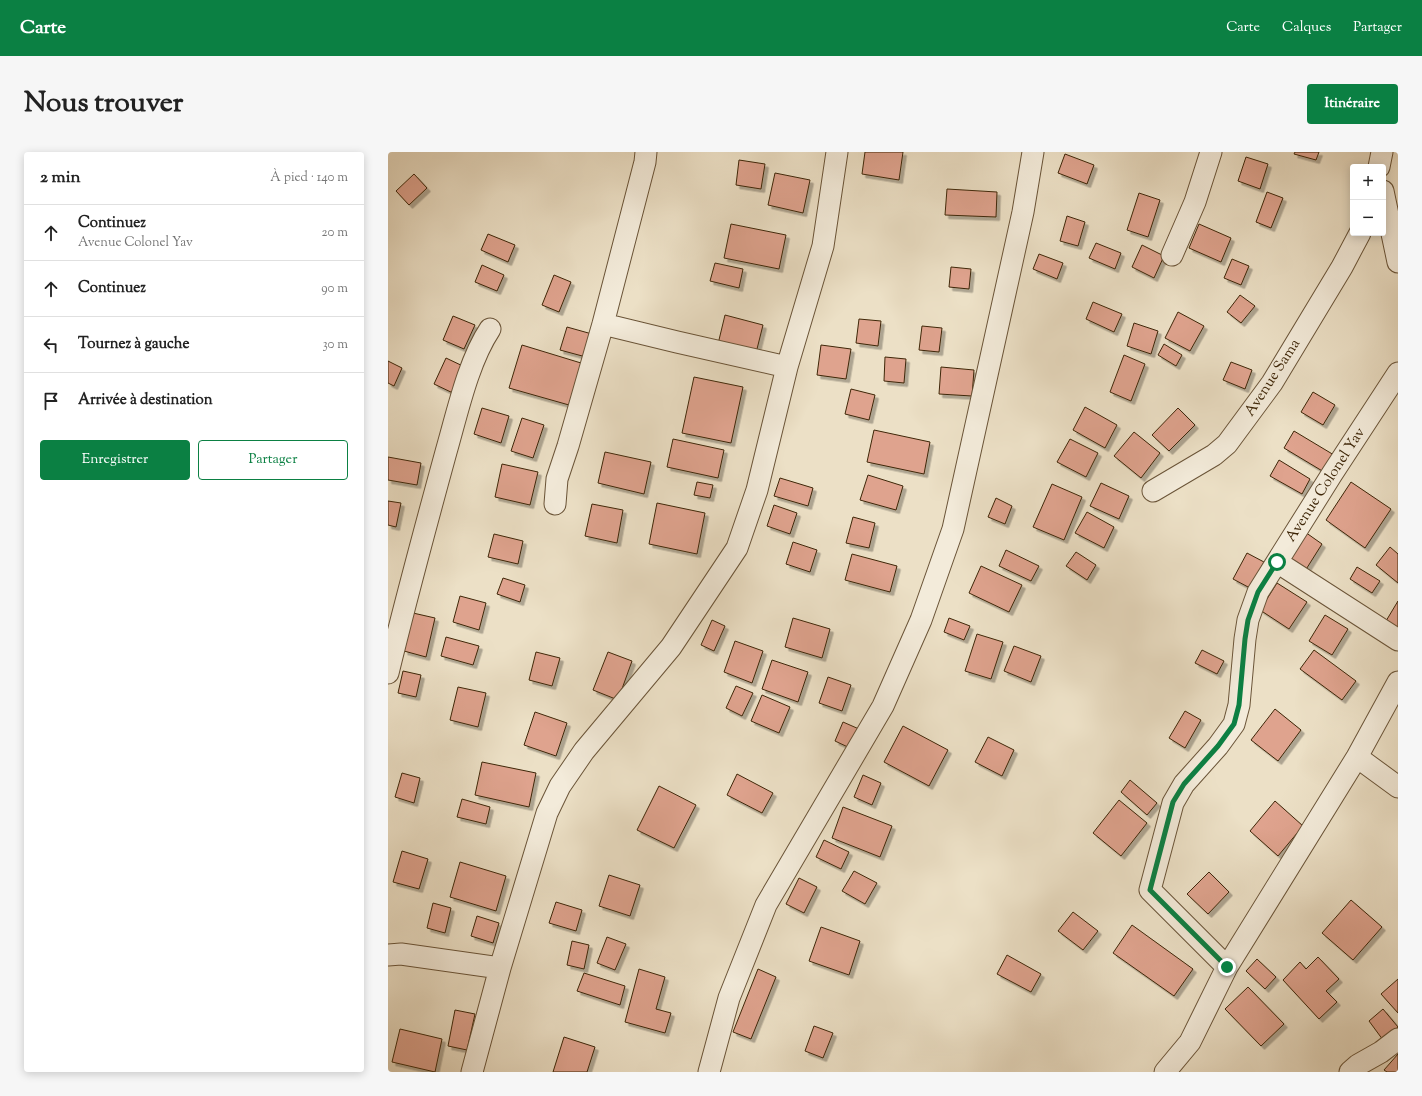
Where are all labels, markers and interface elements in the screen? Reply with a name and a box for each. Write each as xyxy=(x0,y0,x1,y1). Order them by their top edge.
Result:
text: Carte xyxy=(20,15,66,42)
text: Carte xyxy=(1226,18,1260,38)
text: Calques xyxy=(1282,18,1331,38)
text: Partager xyxy=(1353,18,1402,38)
text: Nous trouver xyxy=(24,84,183,124)
button: Itinéraire xyxy=(1307,84,1398,124)
map controls xyxy=(1350,164,1386,236)
button: + xyxy=(1350,164,1386,200)
text: 2 min xyxy=(40,166,81,190)
text: À pied · 140 m xyxy=(270,169,348,187)
button: − xyxy=(1350,200,1386,236)
text: Continuez xyxy=(78,213,146,234)
icon: ahead xyxy=(40,222,62,244)
text: 20 m xyxy=(322,224,348,242)
text: Avenue Colonel Yav xyxy=(78,234,193,252)
icon: ahead xyxy=(40,278,62,300)
text: Continuez xyxy=(78,278,146,299)
text: 90 m xyxy=(321,280,348,298)
icon: left xyxy=(40,334,62,356)
text: Tournez à gauche xyxy=(78,334,189,355)
street label: Avenue Sama xyxy=(1240,335,1306,421)
text: 30 m xyxy=(322,336,348,354)
icon: arrive xyxy=(40,390,62,412)
text: Arrivée à destination xyxy=(78,390,213,411)
street label: Avenue Colonel Yav xyxy=(1281,424,1371,546)
button: Enregistrer xyxy=(40,440,190,480)
button: Partager xyxy=(198,440,348,480)
route start xyxy=(1268,553,1286,571)
route end xyxy=(1218,958,1236,976)

